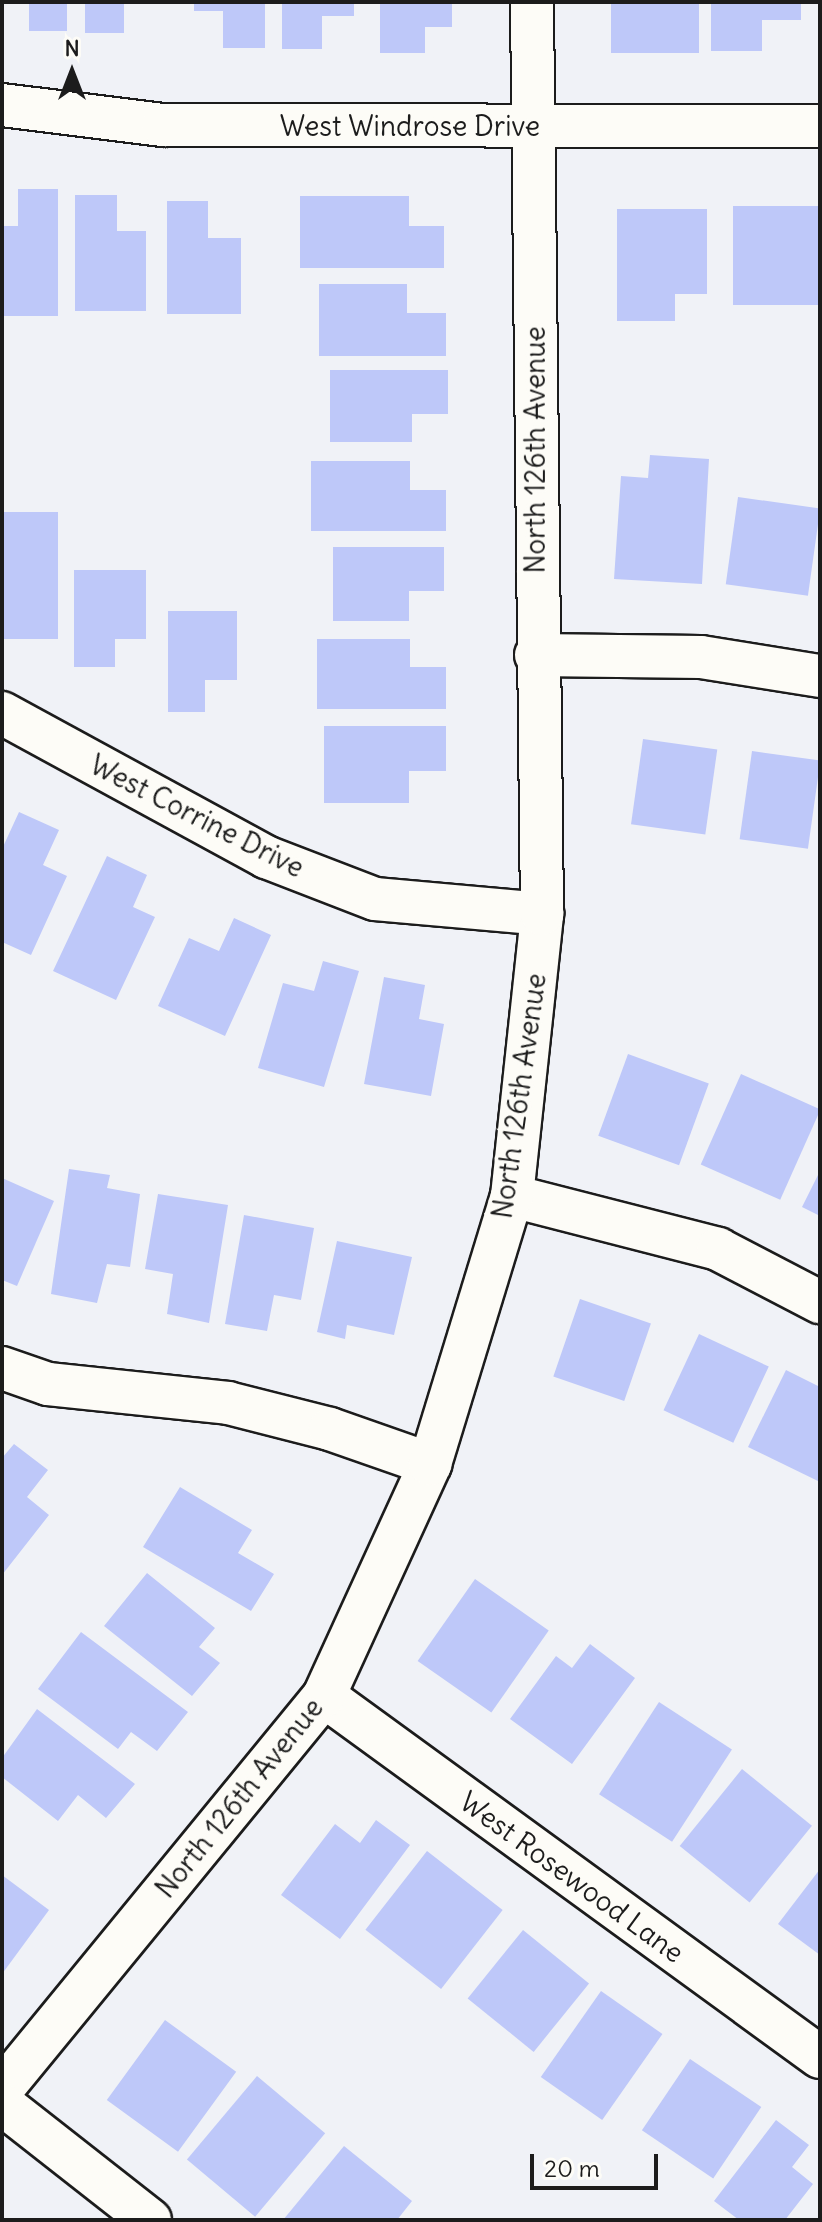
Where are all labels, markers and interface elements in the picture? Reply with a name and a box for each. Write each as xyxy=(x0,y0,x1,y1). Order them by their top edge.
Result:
north arrow xyxy=(32,32,112,112)
text: N xyxy=(64,34,80,62)
street label: West Windrose Drive xyxy=(280,109,540,143)
street label: North 126th Avenue xyxy=(518,326,552,574)
street label: West Corrine Drive xyxy=(84,748,310,884)
street label: North 126th Avenue xyxy=(485,971,553,1221)
street label: North 126th Avenue xyxy=(148,1691,330,1905)
street label: West Rosewood Lane xyxy=(454,1785,690,1969)
scale bar xyxy=(534,2138,662,2188)
text: 20 m xyxy=(544,2153,600,2183)

